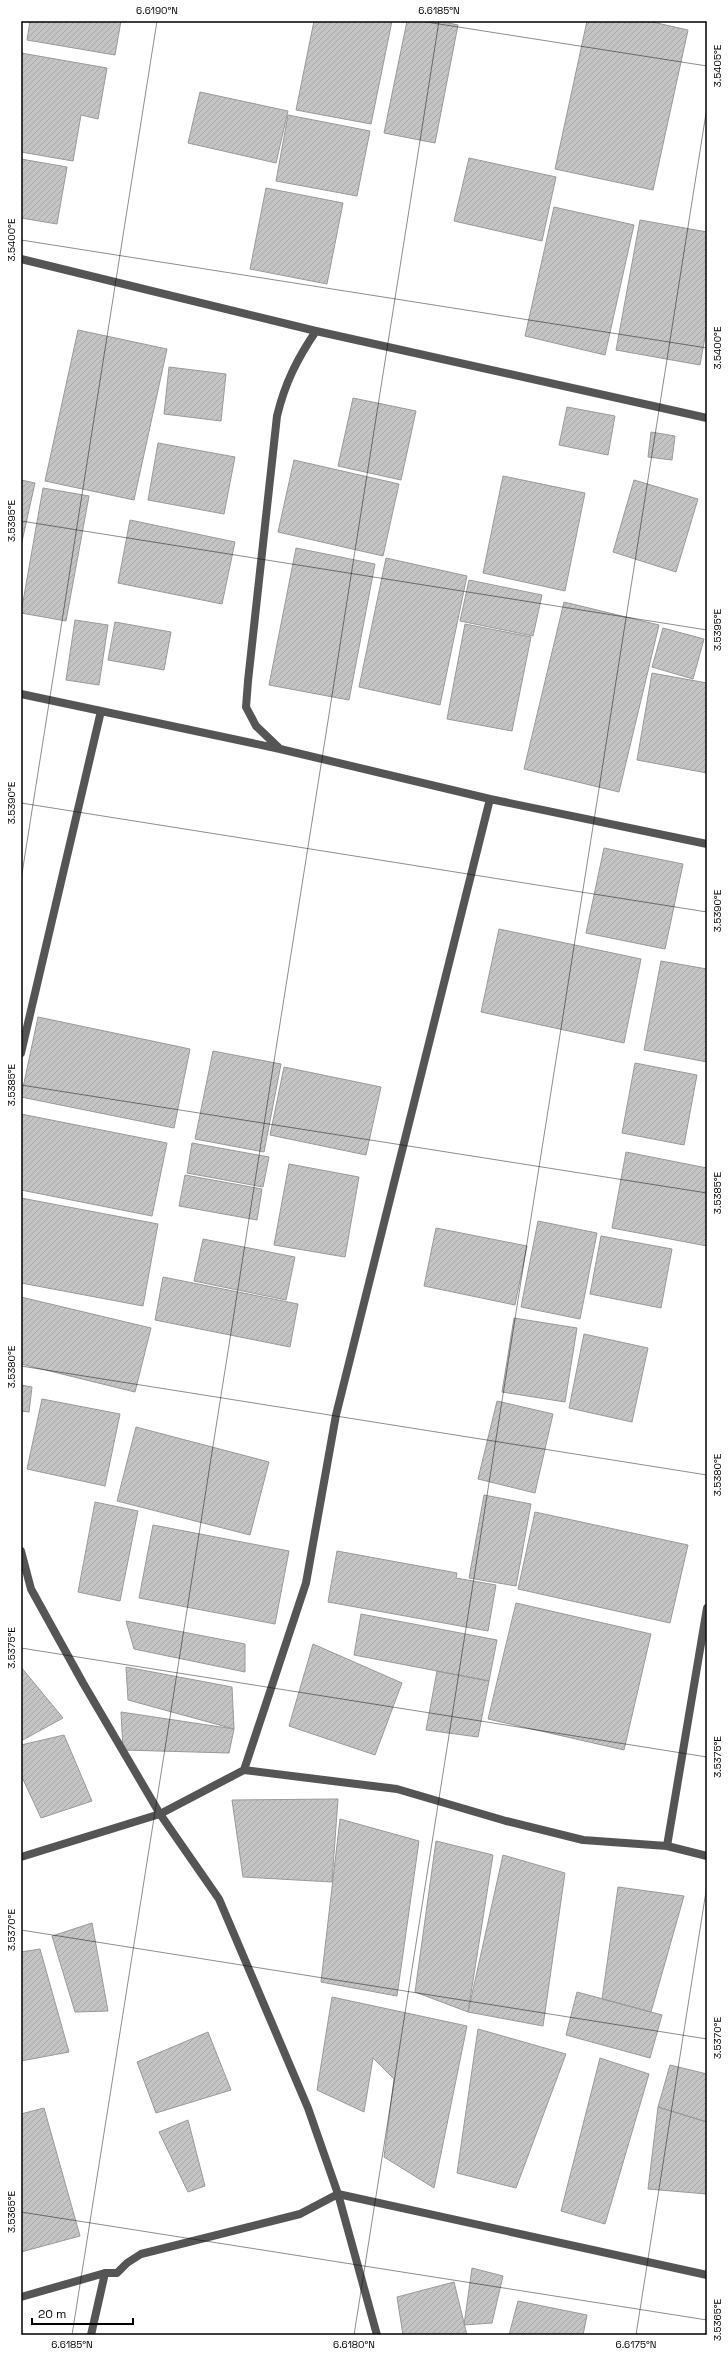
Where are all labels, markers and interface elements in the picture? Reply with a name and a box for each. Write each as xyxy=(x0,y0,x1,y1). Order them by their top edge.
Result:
text: 6.6190°N xyxy=(136,4,178,17)
text: 6.6185°N xyxy=(418,4,460,17)
text: 3.5405°E xyxy=(711,44,724,87)
text: 3.5400°E xyxy=(5,218,18,262)
text: 3.5400°E xyxy=(711,326,724,370)
text: 3.5395°E xyxy=(5,500,18,542)
text: 3.5395°E xyxy=(711,609,724,651)
text: 3.5390°E xyxy=(5,781,18,824)
text: 3.5390°E xyxy=(711,889,724,932)
text: 3.5385°E xyxy=(5,1064,18,1106)
text: 3.5385°E xyxy=(711,1172,724,1214)
text: 3.5380°E xyxy=(5,1345,18,1388)
text: 3.5380°E xyxy=(711,1453,724,1496)
text: 3.5375°E xyxy=(5,1627,18,1669)
text: 3.5375°E xyxy=(711,1736,724,1778)
text: 3.5370°E xyxy=(5,1909,18,1951)
text: 3.5370°E xyxy=(711,2017,724,2059)
text: 3.5365°E xyxy=(5,2191,18,2233)
text: 3.5365°E xyxy=(711,2299,724,2341)
scale bar xyxy=(32,2300,133,2326)
text: 20 m xyxy=(38,2306,66,2322)
text: 6.6185°N xyxy=(51,2338,93,2351)
text: 6.6180°N xyxy=(333,2338,375,2351)
text: 6.6175°N xyxy=(616,2338,656,2351)

